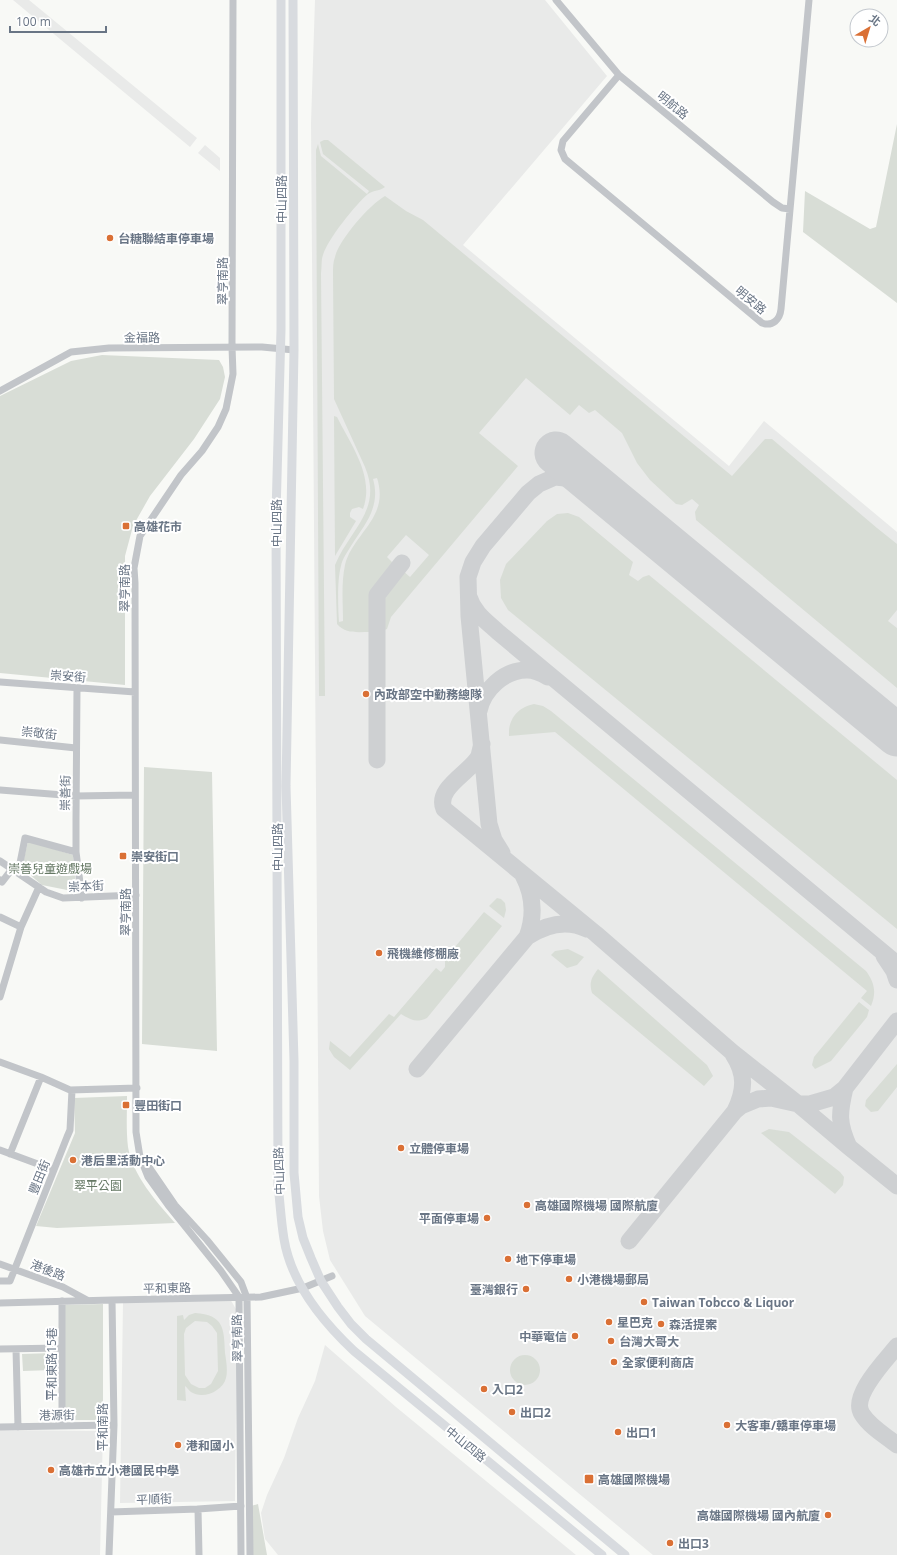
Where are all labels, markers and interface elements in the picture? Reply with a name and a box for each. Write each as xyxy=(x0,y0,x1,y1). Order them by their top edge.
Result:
scale bar xyxy=(10,8,106,34)
north arrow xyxy=(849,8,889,48)
text: 北 xyxy=(867,10,884,29)
text: 100 m xyxy=(16,13,51,30)
street label: 明航路 xyxy=(654,87,692,123)
street label: 中山四路 xyxy=(273,175,290,223)
place label: 台糖聯結車停車場 xyxy=(118,230,214,247)
marker: 台糖聯結車停車場 xyxy=(105,233,115,243)
street label: 翠亨南路 xyxy=(214,257,231,305)
street label: 明安路 xyxy=(732,282,770,318)
street label: 金福路 xyxy=(124,329,160,346)
street label: 中山四路 xyxy=(268,499,285,547)
place label: 高雄花市 xyxy=(134,518,182,535)
marker: 高雄花市 xyxy=(121,521,131,531)
street label: 翠亨南路 xyxy=(116,564,133,612)
street label: 崇安街 xyxy=(49,666,87,686)
place label: 內政部空中勤務總隊 xyxy=(374,686,482,703)
marker: 內政部空中勤務總隊 xyxy=(361,689,371,699)
street label: 崇敬街 xyxy=(20,723,58,743)
street label: 崇善街 xyxy=(56,775,74,811)
street label: 中山四路 xyxy=(269,823,286,871)
place label: 崇安街口 xyxy=(131,848,179,865)
marker: 崇安街口 xyxy=(118,851,128,861)
park label: 崇善兒童遊戲場 xyxy=(8,860,92,877)
street label: 崇本街 xyxy=(68,877,104,895)
street label: 翠亨南路 xyxy=(117,888,134,936)
place label: 飛機維修棚廠 xyxy=(387,945,459,962)
marker: 飛機維修棚廠 xyxy=(374,948,384,958)
place label: 豐田街口 xyxy=(134,1097,182,1114)
marker: 豐田街口 xyxy=(121,1100,131,1110)
place label: 立體停車場 xyxy=(409,1140,469,1157)
marker: 立體停車場 xyxy=(396,1143,406,1153)
street label: 中山四路 xyxy=(270,1147,288,1195)
place label: 港后里活動中心 xyxy=(81,1152,165,1169)
marker: 港后里活動中心 xyxy=(68,1155,78,1165)
street label: 豐田街 xyxy=(24,1157,54,1197)
park label: 翠平公園 xyxy=(74,1177,122,1194)
place label: 高雄國際機場 國際航廈 xyxy=(535,1197,658,1214)
marker: 高雄國際機場 國際航廈 xyxy=(522,1200,532,1210)
place label: 平面停車場 xyxy=(419,1210,479,1227)
marker: 平面停車場 xyxy=(482,1213,492,1223)
place label: 地下停車場 xyxy=(516,1251,576,1268)
marker: 地下停車場 xyxy=(503,1254,513,1264)
street label: 港後路 xyxy=(28,1256,68,1284)
place label: 小港機場郵局 xyxy=(577,1271,649,1288)
marker: 小港機場郵局 xyxy=(564,1274,574,1284)
street label: 平和東路 xyxy=(143,1279,191,1297)
place label: 臺灣銀行 xyxy=(470,1281,518,1298)
marker: 臺灣銀行 xyxy=(521,1284,531,1294)
place label: Taiwan Tobcco & Liquor xyxy=(652,1294,795,1311)
marker: Taiwan Tobcco & Liquor xyxy=(639,1297,649,1307)
street label: 翠亨南路 xyxy=(228,1314,246,1362)
place label: 星巴克 xyxy=(617,1314,653,1331)
place label: 森活提案 xyxy=(669,1316,717,1333)
marker: 星巴克 xyxy=(604,1317,614,1327)
marker: 森活提案 xyxy=(656,1319,666,1329)
street label: 平和東路15巷 xyxy=(43,1327,60,1401)
place label: 中華電信 xyxy=(519,1328,567,1345)
marker: 中華電信 xyxy=(570,1331,580,1341)
place label: 台灣大哥大 xyxy=(619,1333,679,1350)
marker: 台灣大哥大 xyxy=(606,1336,616,1346)
place label: 全家便利商店 xyxy=(622,1354,694,1371)
marker: 全家便利商店 xyxy=(609,1357,619,1367)
place label: 入口2 xyxy=(492,1381,523,1398)
marker: 入口2 xyxy=(479,1384,489,1394)
street label: 平和南路 xyxy=(94,1403,111,1451)
place label: 出口2 xyxy=(520,1404,551,1421)
street label: 港源街 xyxy=(39,1406,75,1424)
marker: 出口2 xyxy=(507,1407,517,1417)
place label: 大客車/轎車停車場 xyxy=(735,1417,836,1434)
marker: 大客車/轎車停車場 xyxy=(722,1420,732,1430)
street label: 中山四路 xyxy=(442,1422,490,1466)
place label: 出口1 xyxy=(626,1424,657,1441)
marker: 出口1 xyxy=(613,1427,623,1437)
place label: 港和國小 xyxy=(186,1437,234,1454)
marker: 港和國小 xyxy=(173,1440,183,1450)
place label: 高雄市立小港國民中學 xyxy=(59,1462,179,1479)
marker: 高雄市立小港國民中學 xyxy=(46,1465,56,1475)
place label: 高雄國際機場 xyxy=(598,1471,670,1488)
marker: 高雄國際機場 xyxy=(583,1473,595,1485)
street label: 平順街 xyxy=(136,1490,172,1508)
place label: 高雄國際機場 國內航廈 xyxy=(697,1507,820,1524)
marker: 高雄國際機場 國內航廈 xyxy=(823,1510,833,1520)
place label: 出口3 xyxy=(678,1535,709,1552)
marker: 出口3 xyxy=(665,1538,675,1548)

